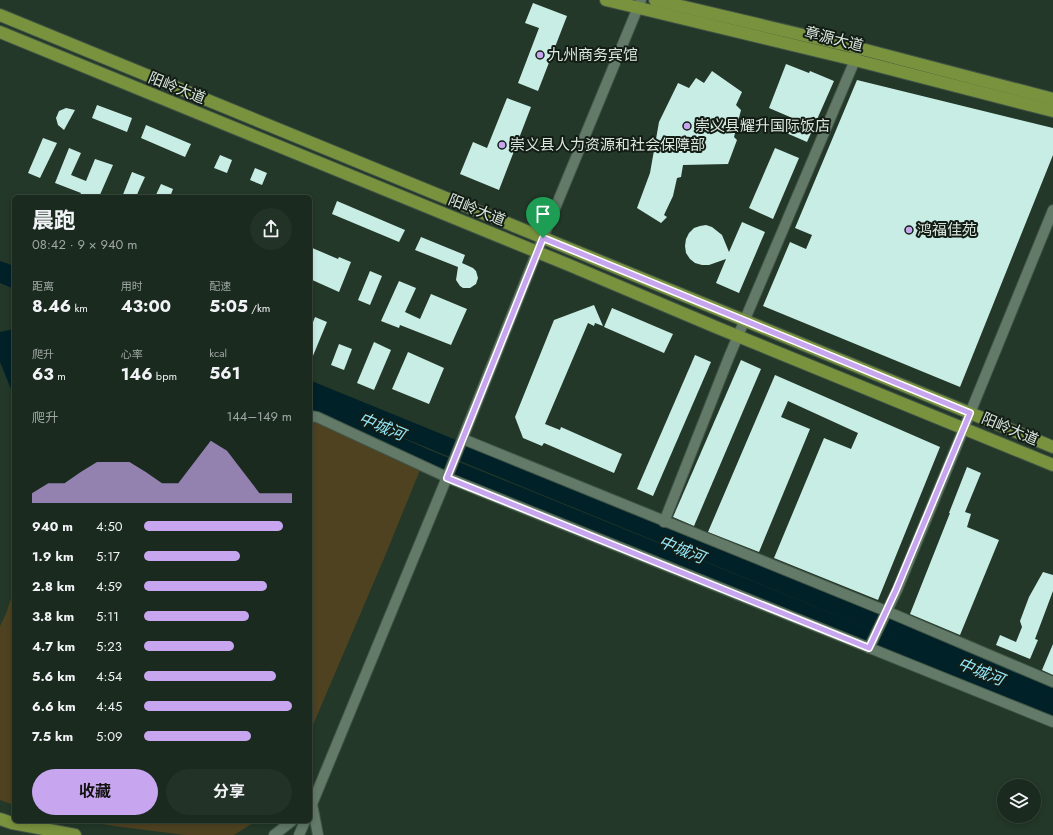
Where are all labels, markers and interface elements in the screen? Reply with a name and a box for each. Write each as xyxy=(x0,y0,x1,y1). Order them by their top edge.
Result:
street label: 章源大道 xyxy=(802,21,866,57)
place label: 九州商务宾馆 xyxy=(548,44,638,66)
marker: 九州商务宾馆 xyxy=(535,50,545,60)
street label: 阳岭大道 xyxy=(145,67,209,109)
place label: 崇义县耀升国际饭店 xyxy=(695,115,830,137)
marker: 崇义县耀升国际饭店 xyxy=(682,121,692,131)
place label: 崇义县人力资源和社会保障部 xyxy=(510,134,705,156)
marker: 崇义县人力资源和社会保障部 xyxy=(497,140,507,150)
street label: 阳岭大道 xyxy=(445,189,509,231)
pin xyxy=(526,197,560,238)
icon: arrive xyxy=(532,203,554,225)
text: 晨跑 xyxy=(32,204,76,236)
button: share xyxy=(250,208,292,250)
place label: 鸿福佳苑 xyxy=(917,219,977,241)
marker: 鸿福佳苑 xyxy=(904,225,914,235)
text: 08:42 · 9 × 940 m xyxy=(32,235,137,254)
text: 距离 xyxy=(32,278,54,294)
text: 用时 xyxy=(121,278,143,294)
text: 配速 xyxy=(209,278,231,294)
text: 8.46 xyxy=(32,294,71,318)
text: 43:00 xyxy=(121,294,171,318)
text: 5:05 xyxy=(209,294,248,318)
text: km xyxy=(71,300,88,316)
text: /km xyxy=(248,300,270,316)
text: kcal xyxy=(209,345,227,361)
text: 爬升 xyxy=(32,346,54,362)
text: 心率 xyxy=(121,346,143,362)
text: 561 xyxy=(209,361,240,385)
text: 63 xyxy=(32,362,54,386)
text: 146 xyxy=(121,362,153,386)
text: m xyxy=(54,368,66,384)
text: bpm xyxy=(153,368,177,384)
text: 144–149 m xyxy=(226,407,292,426)
water label: 中城河 xyxy=(355,407,411,447)
street label: 阳岭大道 xyxy=(978,407,1042,451)
text: 爬升 xyxy=(32,408,58,427)
text: 940 m xyxy=(32,517,73,536)
text: 4:50 xyxy=(96,517,123,536)
water label: 中城河 xyxy=(655,530,711,570)
text: 1.9 km xyxy=(32,547,74,566)
text: 5:17 xyxy=(96,547,120,566)
text: 2.8 km xyxy=(32,577,75,596)
text: 4:59 xyxy=(96,577,122,596)
text: 3.8 km xyxy=(32,607,74,626)
text: 5:11 xyxy=(96,607,119,626)
text: 4.7 km xyxy=(32,637,75,656)
text: 5:23 xyxy=(96,637,122,656)
water label: 中城河 xyxy=(954,652,1010,692)
text: 5.6 km xyxy=(32,667,75,686)
text: 4:54 xyxy=(96,667,122,686)
text: 6.6 km xyxy=(32,697,76,716)
text: 4:45 xyxy=(96,697,122,716)
text: 7.5 km xyxy=(32,727,73,746)
text: 5:09 xyxy=(96,727,123,746)
button: 收藏 xyxy=(32,769,158,815)
button: 分享 xyxy=(166,769,292,815)
map controls xyxy=(997,779,1041,823)
button: layers xyxy=(997,779,1041,823)

